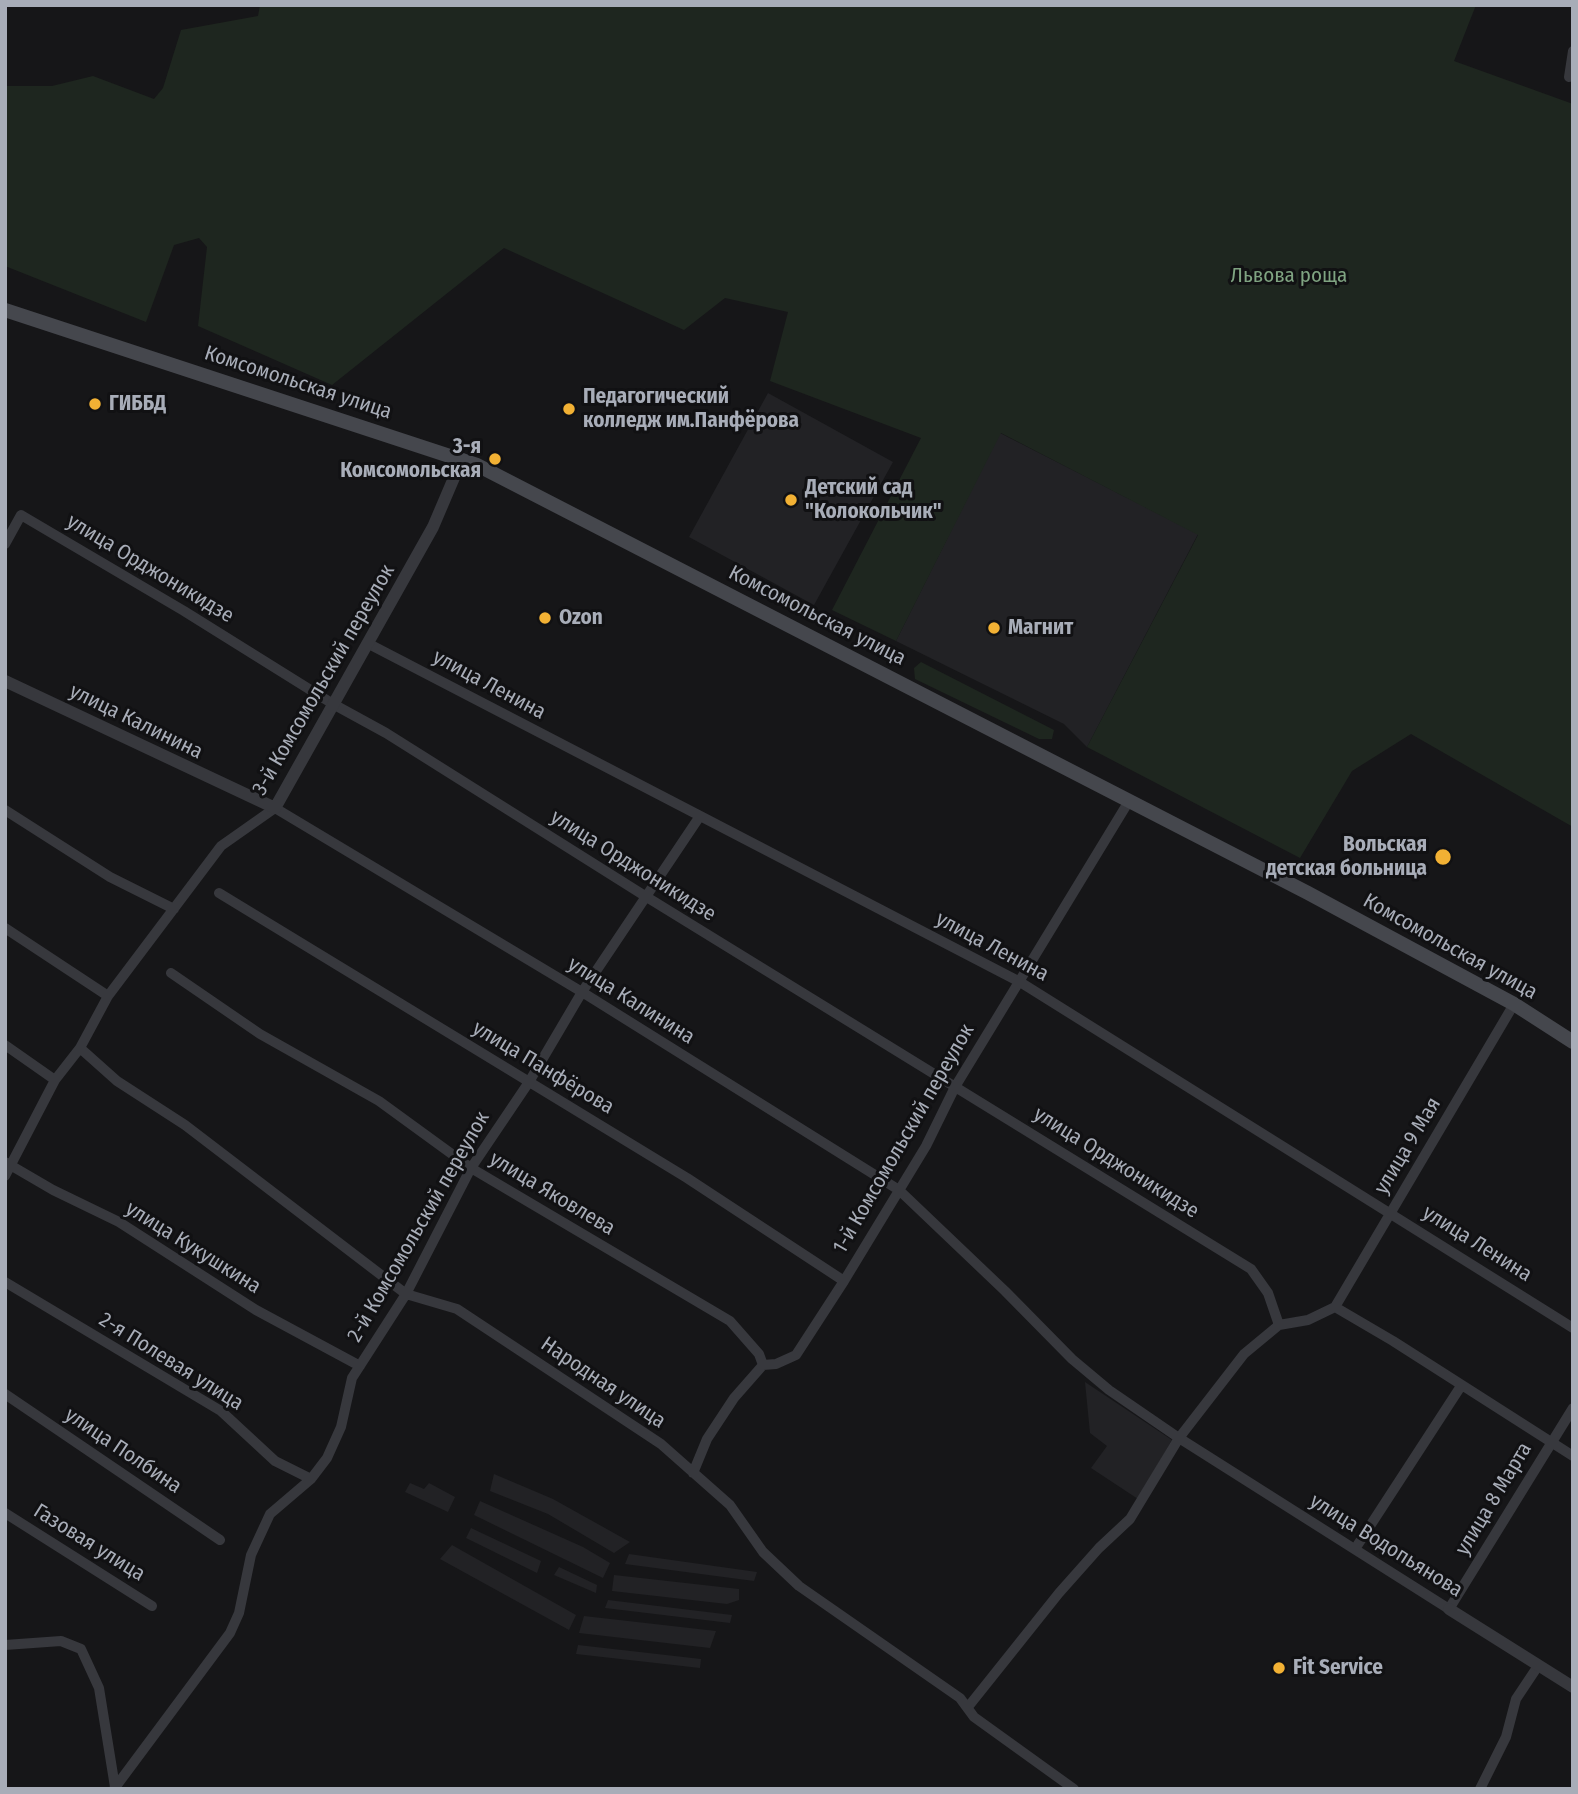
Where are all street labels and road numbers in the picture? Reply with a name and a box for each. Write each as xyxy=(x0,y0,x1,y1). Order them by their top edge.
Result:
street label: Комсомольская улица xyxy=(201,341,395,425)
street label: улица Орджоникидзе xyxy=(62,509,238,629)
street label: 3-й Комсомольский переулок xyxy=(248,560,400,800)
street label: Комсомольская улица xyxy=(724,560,910,672)
street label: улица Ленина xyxy=(428,645,550,725)
street label: улица Калинина xyxy=(65,679,207,765)
street label: улица Орджоникидзе xyxy=(546,805,720,927)
street label: Комсомольская улица xyxy=(1359,889,1541,1005)
street label: улица Ленина xyxy=(931,907,1053,987)
street label: улица Калинина xyxy=(563,952,699,1050)
street label: улица Панфёрова xyxy=(468,1016,618,1120)
street label: 1-й Комсомольский переулок xyxy=(828,1020,980,1258)
street label: улица 9 Мая xyxy=(1369,1093,1447,1199)
street label: улица Орджоникидзе xyxy=(1029,1102,1203,1224)
street label: 2-й Комсомольский переулок xyxy=(343,1107,495,1347)
street label: улица Яковлева xyxy=(485,1147,619,1241)
street label: улица Кукушкина xyxy=(121,1196,265,1300)
street label: улица Ленина xyxy=(1418,1200,1536,1288)
street label: 2-я Полевая улица xyxy=(94,1308,248,1416)
street label: Народная улица xyxy=(536,1332,670,1434)
street label: улица Полбина xyxy=(60,1403,186,1499)
street label: улица 8 Марта xyxy=(1451,1438,1537,1560)
street label: улица Водопьянова xyxy=(1305,1489,1467,1603)
street label: Газовая улица xyxy=(29,1499,149,1587)

